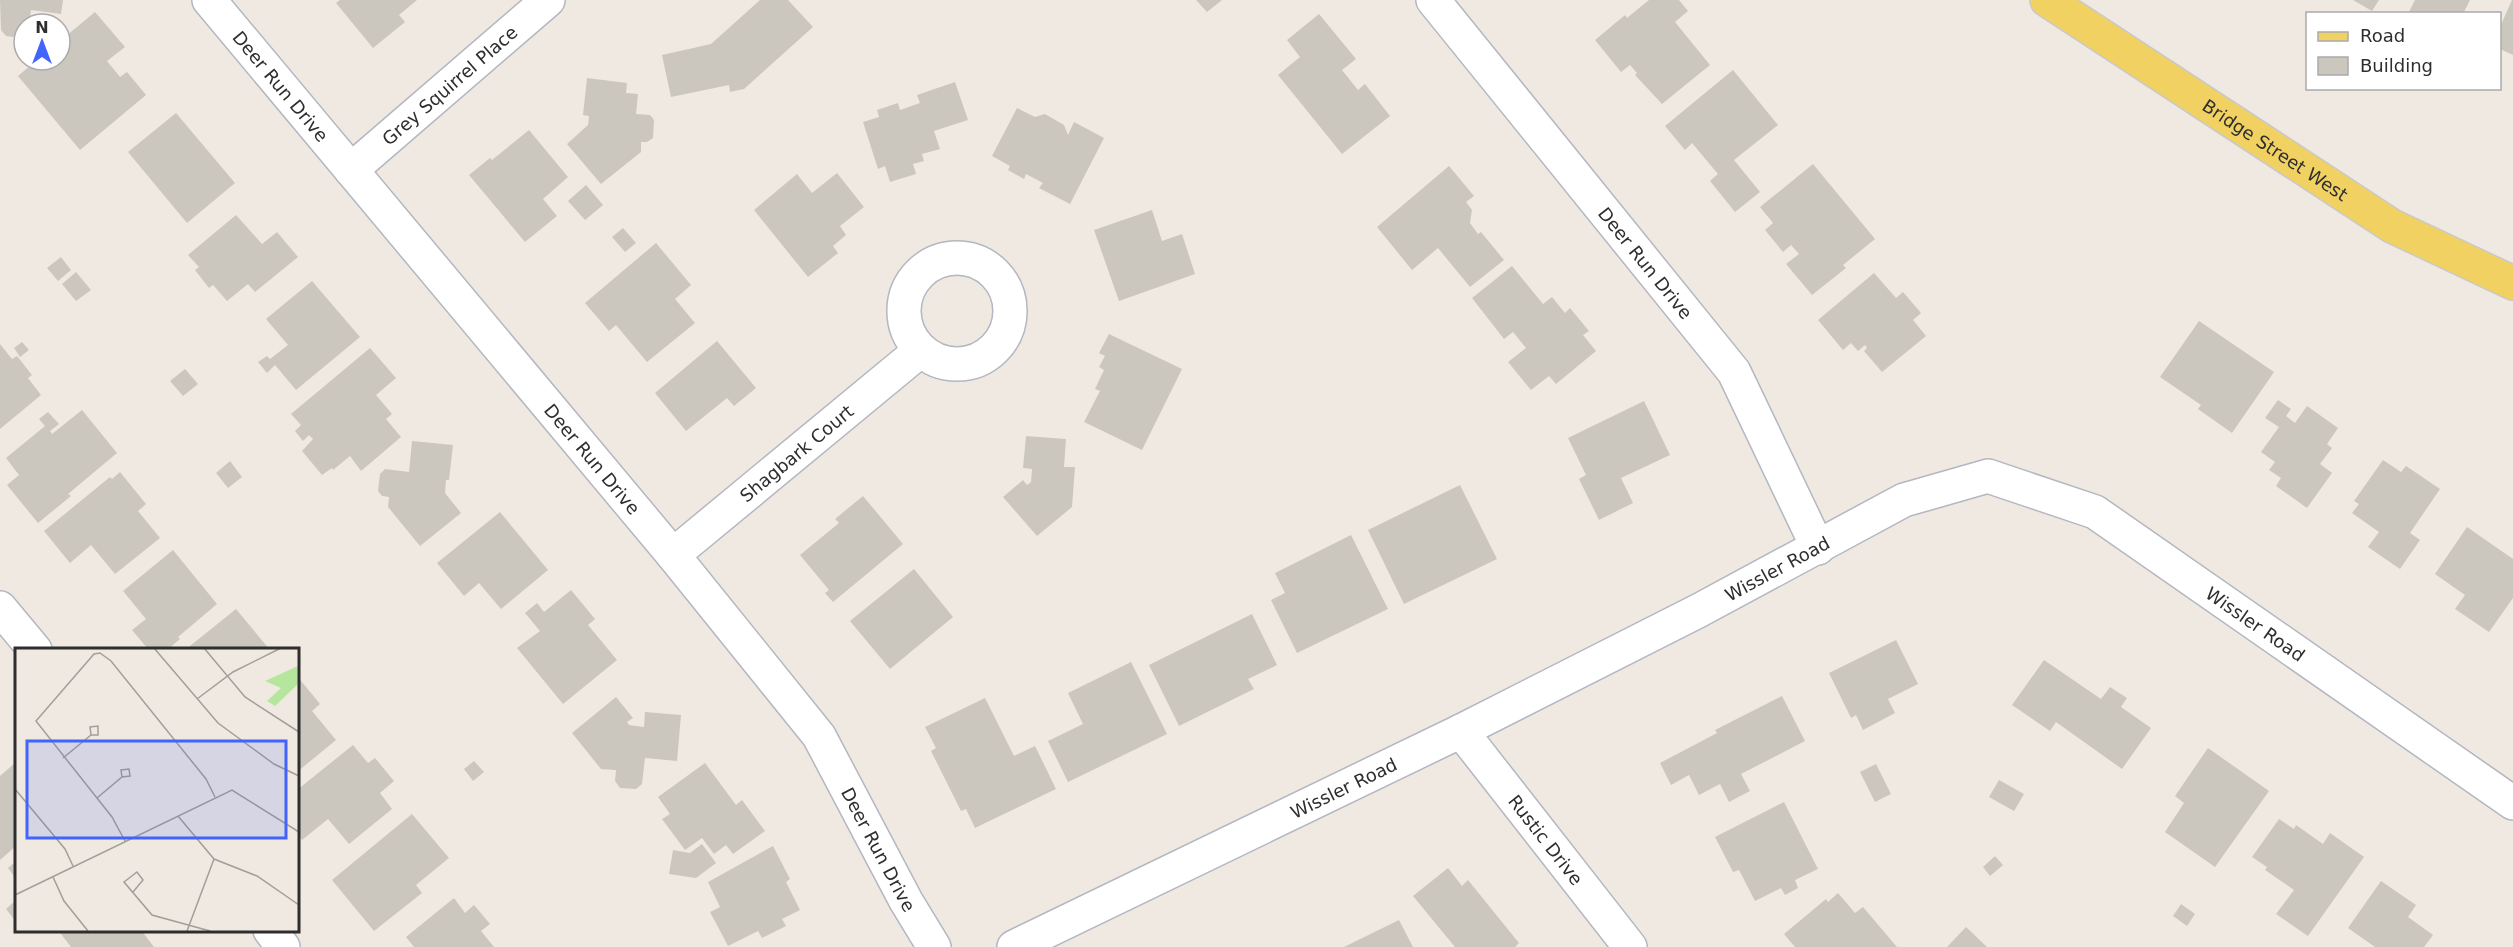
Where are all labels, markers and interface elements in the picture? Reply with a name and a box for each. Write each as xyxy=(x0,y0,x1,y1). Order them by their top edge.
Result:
north arrow xyxy=(12,12,72,72)
legend xyxy=(2306,12,2501,90)
text: N xyxy=(35,18,49,37)
street label: Grey Squirrel Place xyxy=(378,21,521,149)
text: Road xyxy=(2360,25,2405,46)
street label: Deer Run Drive xyxy=(229,26,333,145)
text: Building xyxy=(2360,55,2433,76)
street label: Bridge Street West xyxy=(2199,94,2352,205)
street label: Deer Run Drive xyxy=(1594,203,1697,323)
street label: Deer Run Drive xyxy=(540,399,645,518)
street label: Shagbark Court xyxy=(735,400,857,506)
street label: Wissler Road xyxy=(1721,532,1833,605)
street label: Wissler Road xyxy=(2202,582,2309,665)
inset map xyxy=(15,648,298,932)
street label: Wissler Road xyxy=(1287,753,1400,822)
street label: Deer Run Drive xyxy=(837,784,920,915)
street label: Rustic Drive xyxy=(1504,791,1588,889)

